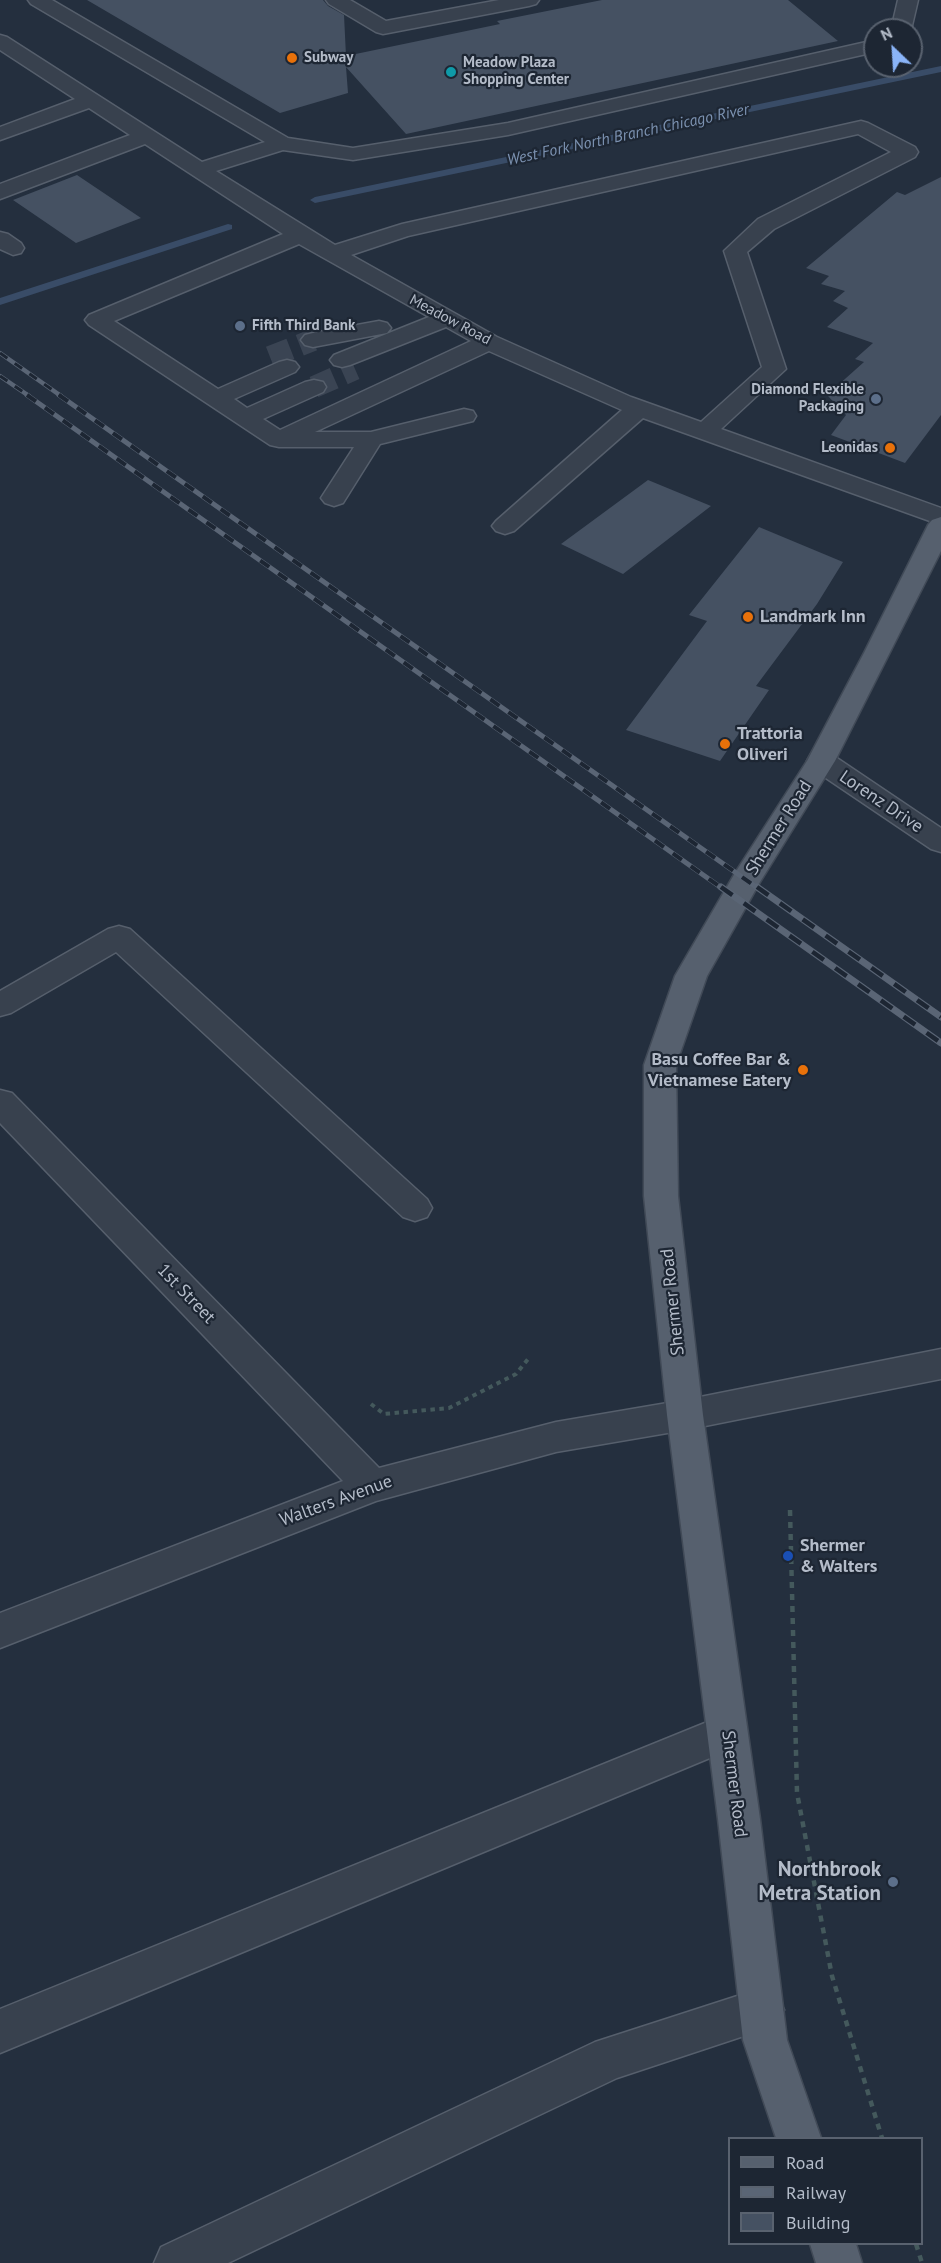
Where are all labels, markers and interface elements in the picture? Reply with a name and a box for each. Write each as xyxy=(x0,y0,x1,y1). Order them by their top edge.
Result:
north arrow xyxy=(863,18,923,78)
text: N xyxy=(877,22,895,45)
place label: Subway xyxy=(304,49,353,67)
marker: Subway xyxy=(285,51,299,65)
place label: Meadow Plaza Shopping Center xyxy=(463,54,569,89)
marker: Meadow Plaza Shopping Center xyxy=(444,65,458,79)
water label: West Fork North Branch Chicago River xyxy=(505,100,751,170)
street label: Meadow Road xyxy=(406,291,494,349)
place label: Fifth Third Bank xyxy=(252,317,355,335)
marker: Fifth Third Bank xyxy=(233,319,247,333)
place label: Diamond Flexible Packaging xyxy=(751,381,864,416)
marker: Diamond Flexible Packaging xyxy=(869,392,883,406)
place label: Leonidas xyxy=(821,439,878,457)
marker: Leonidas xyxy=(883,441,897,455)
place label: Landmark Inn xyxy=(760,606,866,628)
marker: Landmark Inn xyxy=(741,610,755,624)
place label: Trattoria Oliveri xyxy=(737,723,803,766)
marker: Trattoria Oliveri xyxy=(718,737,732,751)
street label: Lorenz Drive xyxy=(835,766,927,838)
street label: Shermer Road xyxy=(741,777,817,879)
place label: Basu Coffee Bar & Vietnamese Eatery xyxy=(648,1049,791,1092)
marker: Basu Coffee Bar & Vietnamese Eatery xyxy=(796,1063,810,1077)
street label: Shermer Road xyxy=(657,1247,689,1357)
street label: 1st Street xyxy=(152,1260,220,1328)
street label: Walters Avenue xyxy=(277,1471,395,1531)
place label: Shermer & Walters xyxy=(800,1535,877,1578)
marker: Shermer & Walters xyxy=(781,1549,795,1563)
street label: Shermer Road xyxy=(717,1729,751,1839)
place label: Northbrook Metra Station xyxy=(759,1857,881,1907)
marker: Northbrook Metra Station xyxy=(886,1875,900,1889)
legend xyxy=(728,2137,923,2245)
text: Road xyxy=(786,2151,824,2174)
text: Railway xyxy=(786,2181,846,2204)
text: Building xyxy=(786,2211,850,2234)

